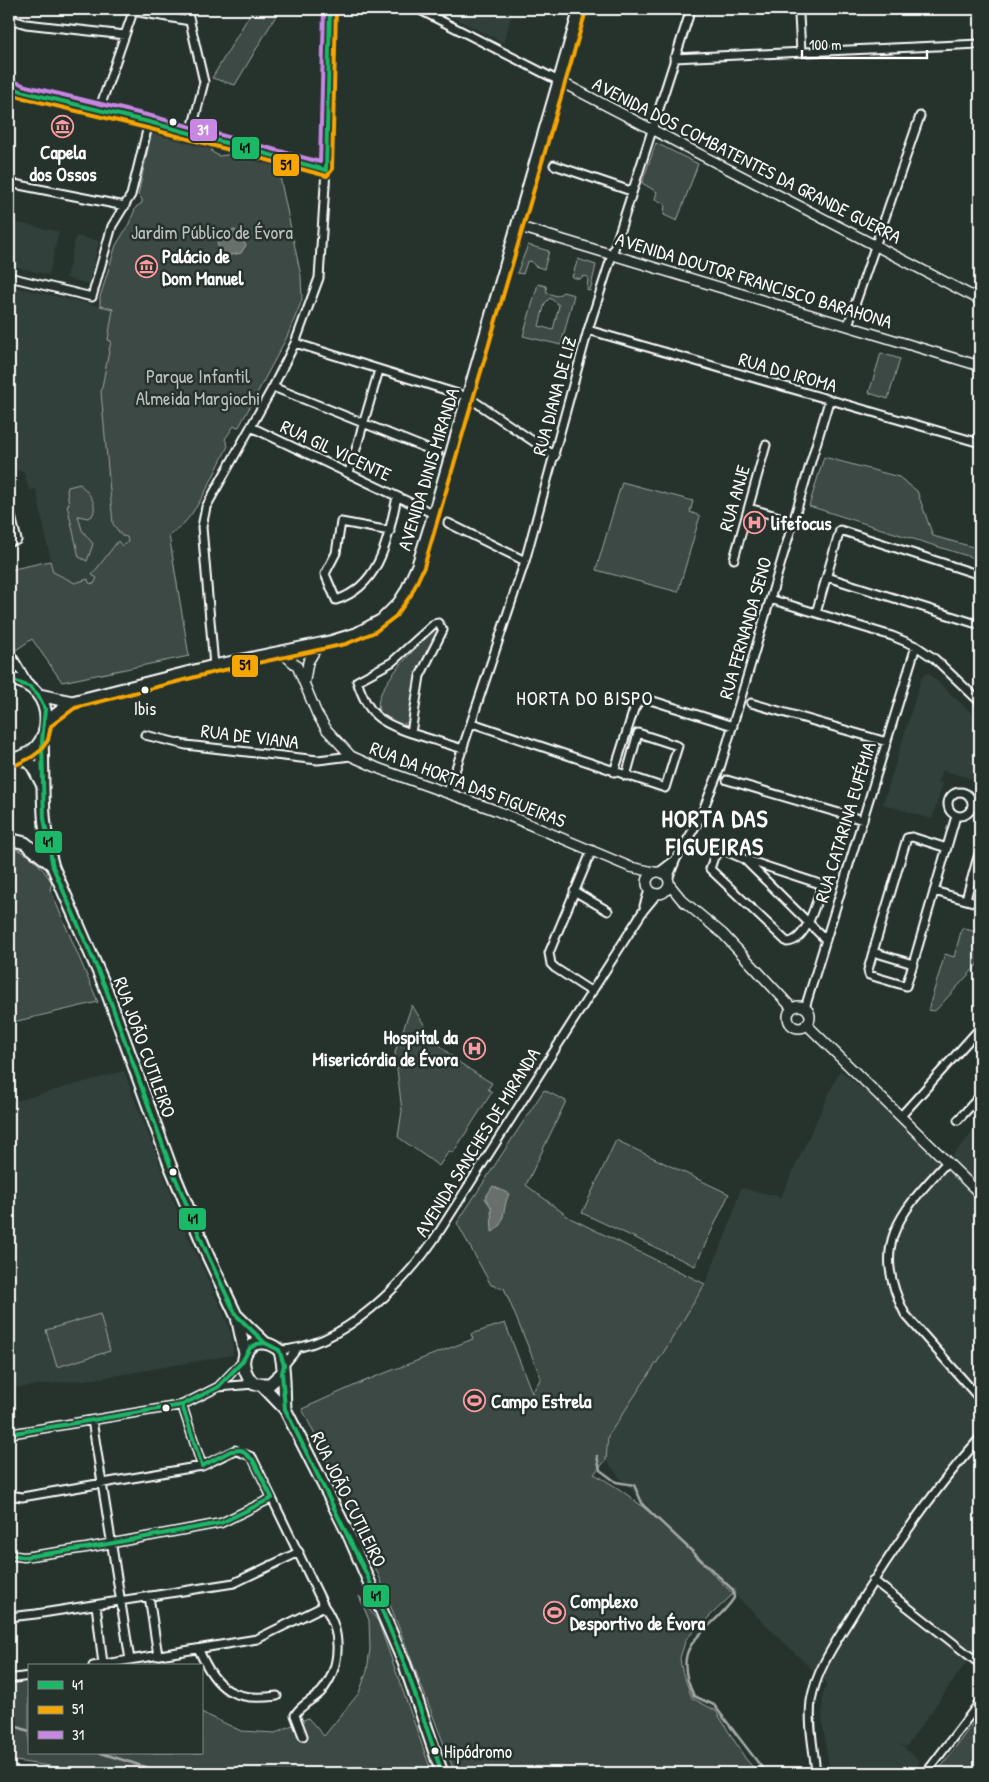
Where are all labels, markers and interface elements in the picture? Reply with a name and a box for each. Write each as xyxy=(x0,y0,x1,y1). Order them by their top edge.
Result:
scale bar xyxy=(802,28,926,60)
text: 100 m xyxy=(809,34,842,55)
street label: AVENIDA DOS COMBATENTES DA GRANDE GUERRA xyxy=(588,70,906,250)
museum icon: Capela dos Ossos xyxy=(51,114,75,138)
unlabelled marker xyxy=(168,117,178,127)
line badge: 31 xyxy=(189,118,218,142)
text: 31 xyxy=(197,120,209,139)
line badge: 41 xyxy=(231,136,260,160)
text: 41 xyxy=(240,138,250,157)
place label: Capela dos Ossos xyxy=(30,139,97,187)
line badge: 51 xyxy=(272,153,300,177)
text: 51 xyxy=(280,155,292,174)
park label: Jardim Público de Évora xyxy=(131,219,293,245)
street label: AVENIDA DOUTOR FRANCISCO BARAHONA xyxy=(613,225,895,335)
place label: Palácio de Dom Manuel xyxy=(162,243,244,291)
museum icon: Palácio de Dom Manuel xyxy=(134,255,158,279)
street label: RUA DIANA DE LIZ xyxy=(526,333,582,458)
street label: RUA DO IROMA xyxy=(736,346,840,398)
park label: Parque Infantil Almeida Margiochi xyxy=(136,363,260,411)
street label: AVENIDA DINIS MIRANDA xyxy=(391,384,465,554)
street label: RUA GIL VICENTE xyxy=(277,413,396,487)
street label: RUA ANJE xyxy=(712,461,756,534)
place label: lifefocus xyxy=(771,510,832,536)
hospital icon: lifefocus xyxy=(743,511,767,535)
street label: RUA FERNANDA SENO xyxy=(712,554,778,702)
line badge: 51 xyxy=(231,654,259,678)
text: 51 xyxy=(239,655,251,674)
district label: HORTA DO BISPO xyxy=(516,684,654,711)
marker: Ibis xyxy=(140,685,150,695)
place label: Ibis xyxy=(134,696,156,721)
street label: RUA DE VIANA xyxy=(200,717,300,755)
street label: RUA DA HORTA DAS FIGUEIRAS xyxy=(366,735,570,834)
street label: RUA CATARINA EUFÉMIA xyxy=(808,738,882,906)
district label: HORTA DAS FIGUEIRAS xyxy=(661,802,769,862)
line badge: 41 xyxy=(34,830,63,854)
text: 41 xyxy=(43,832,53,851)
street label: RUA JOÃO CUTILEIRO xyxy=(107,973,183,1121)
place label: Hospital da Misericórdia de Évora xyxy=(312,1024,459,1072)
hospital icon: Hospital da Misericórdia de Évora xyxy=(462,1036,486,1060)
street label: AVENIDA SANCHES DE MIRANDA xyxy=(408,1043,546,1241)
unlabelled marker xyxy=(168,1167,178,1177)
line badge: 41 xyxy=(178,1207,207,1231)
text: 41 xyxy=(188,1209,198,1228)
place label: Campo Estrela xyxy=(491,1388,592,1415)
sports icon: Campo Estrela xyxy=(463,1389,487,1413)
unlabelled marker xyxy=(161,1403,171,1413)
street label: RUA JOÃO CUTILEIRO xyxy=(305,1427,393,1571)
line badge: 41 xyxy=(362,1584,390,1608)
text: 41 xyxy=(371,1586,381,1605)
place label: Complexo Desportivo de Évora xyxy=(570,1588,706,1637)
sports icon: Complexo Desportivo de Évora xyxy=(542,1600,566,1624)
legend xyxy=(28,1664,202,1754)
text: 41 xyxy=(72,1674,83,1695)
text: 51 xyxy=(72,1698,84,1719)
text: 31 xyxy=(72,1724,84,1745)
place label: Hipódromo xyxy=(444,1739,512,1764)
marker: Hipódromo xyxy=(430,1746,440,1756)

